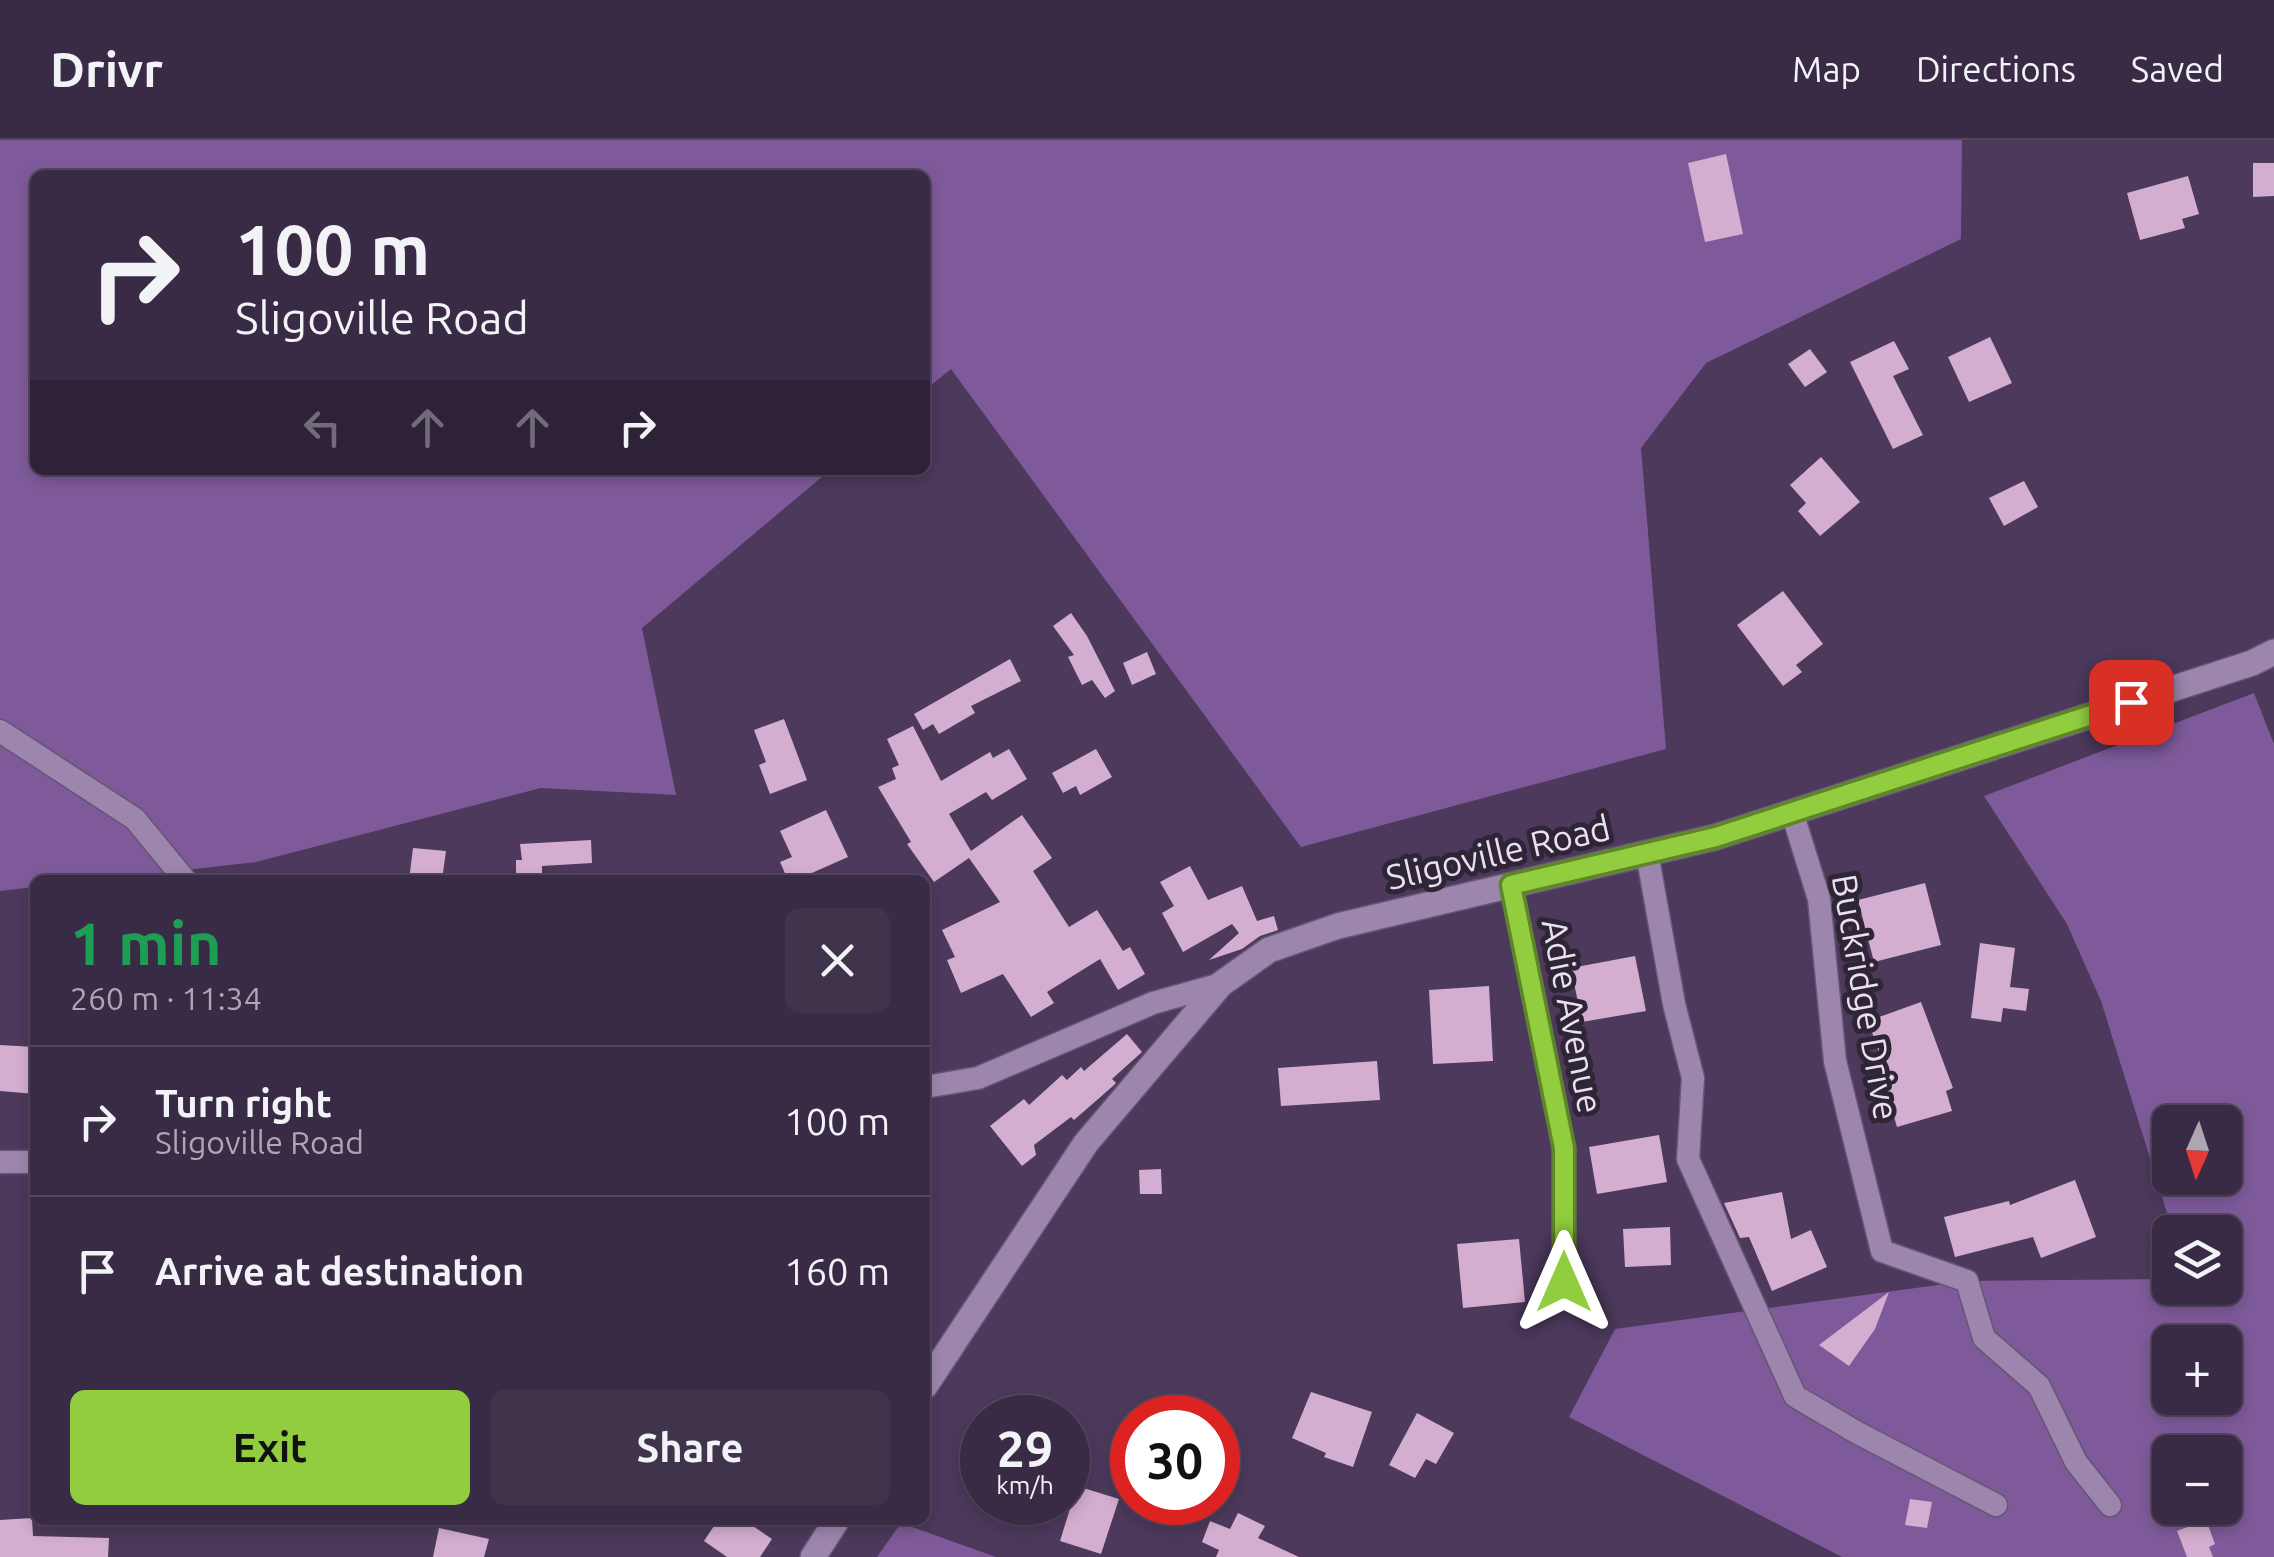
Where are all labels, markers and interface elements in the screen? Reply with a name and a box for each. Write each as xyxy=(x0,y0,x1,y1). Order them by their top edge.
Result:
text: Drivr xyxy=(50,42,163,96)
text: Map xyxy=(1792,49,1861,89)
text: Directions xyxy=(1916,49,2076,89)
text: Saved xyxy=(2131,49,2224,89)
icon: right xyxy=(70,210,200,340)
text: 100 m xyxy=(235,210,430,288)
text: Sligoville Road xyxy=(235,292,529,343)
icon: left xyxy=(295,400,350,455)
icon: ahead xyxy=(400,400,455,455)
icon: ahead xyxy=(505,400,560,455)
icon: right xyxy=(610,400,665,455)
pin xyxy=(2089,660,2174,745)
icon: arrive xyxy=(2104,675,2159,730)
street label: Sligoville Road xyxy=(1382,807,1614,897)
street label: Buckridge Drive xyxy=(1825,871,1907,1123)
button: close xyxy=(785,908,890,1013)
text: 1 min xyxy=(70,909,222,976)
street label: Adie Avenue xyxy=(1535,916,1611,1116)
text: 260 m · 11:34 xyxy=(70,980,262,1016)
text: Turn right xyxy=(155,1082,332,1124)
icon: right xyxy=(70,1094,125,1149)
text: 100 m xyxy=(784,1100,890,1142)
north arrow xyxy=(2152,1105,2242,1195)
map controls xyxy=(2152,1105,2242,1525)
text: Sligoville Road xyxy=(155,1124,364,1160)
button: layers xyxy=(2152,1215,2242,1305)
position arrow xyxy=(1512,1230,1616,1334)
icon: arrive xyxy=(70,1244,125,1299)
text: Arrive at destination xyxy=(155,1250,524,1292)
text: 160 m xyxy=(784,1250,890,1292)
button: + xyxy=(2152,1325,2242,1415)
button: Exit xyxy=(70,1390,470,1505)
button: Share xyxy=(490,1390,890,1505)
speed limit sign: 30 xyxy=(1110,1395,1240,1525)
text: 29 xyxy=(997,1420,1053,1476)
button: − xyxy=(2152,1435,2242,1525)
text: km/h xyxy=(996,1471,1054,1499)

